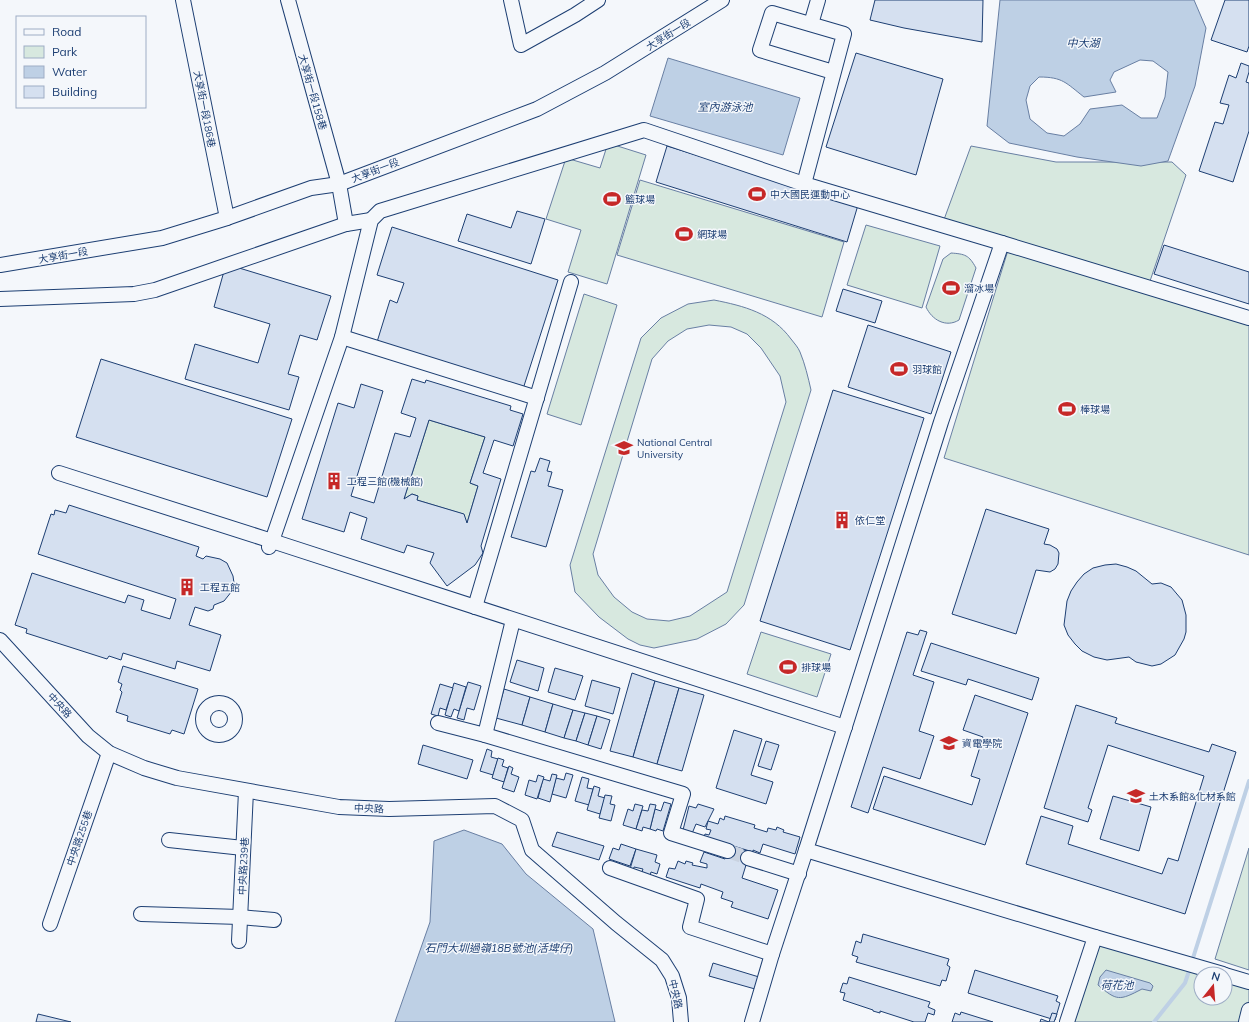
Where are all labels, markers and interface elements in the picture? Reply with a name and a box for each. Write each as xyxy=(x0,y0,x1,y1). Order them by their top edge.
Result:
legend xyxy=(16,16,146,108)
street label: 大享街一段 xyxy=(644,16,693,53)
text: Road xyxy=(52,24,81,39)
water label: 中大湖 xyxy=(1067,36,1101,50)
text: Park xyxy=(52,44,78,59)
street label: 大享街一段158巷 xyxy=(296,53,330,131)
text: Water xyxy=(52,64,88,79)
street label: 大享街一段186巷 xyxy=(191,70,218,149)
text: Building xyxy=(52,84,97,99)
water label: 室內游泳池 xyxy=(698,100,753,114)
street label: 大享街一段 xyxy=(350,155,401,185)
sports icon: 中大國民運動中心 xyxy=(747,184,767,204)
place label: 中大國民運動中心 xyxy=(770,188,850,201)
sports icon: 籃球場 xyxy=(602,189,622,209)
place label: 籃球場 xyxy=(625,193,655,206)
sports icon: 網球場 xyxy=(674,224,694,244)
place label: 網球場 xyxy=(697,228,727,241)
street label: 大享街一段 xyxy=(37,245,89,266)
sports icon: 溜冰場 xyxy=(941,278,961,298)
place label: 溜冰場 xyxy=(964,282,994,295)
sports icon: 羽球館 xyxy=(889,359,909,379)
place label: 羽球館 xyxy=(912,363,942,376)
sports icon: 棒球場 xyxy=(1057,399,1077,419)
place label: 棒球場 xyxy=(1080,403,1110,416)
place label: National Central University xyxy=(637,436,712,461)
school or university icon: National Central University xyxy=(614,438,634,458)
building icon: 工程三館(機械館) xyxy=(324,471,344,491)
place label: 工程三館(機械館) xyxy=(347,475,423,488)
building icon: 依仁堂 xyxy=(832,510,852,530)
place label: 依仁堂 xyxy=(855,514,885,527)
building icon: 工程五館 xyxy=(177,577,197,597)
place label: 工程五館 xyxy=(200,581,240,594)
sports icon: 排球場 xyxy=(778,657,798,677)
place label: 排球場 xyxy=(801,661,831,674)
street label: 中央路 xyxy=(45,690,75,721)
school or university icon: 資電學院 xyxy=(939,733,959,753)
place label: 資電學院 xyxy=(962,737,1002,750)
school or university icon: 土木系館&化材系館 xyxy=(1126,786,1146,806)
place label: 土木系館&化材系館 xyxy=(1149,790,1236,803)
street label: 中央路 xyxy=(354,801,384,816)
street label: 中央路255巷 xyxy=(64,809,95,868)
street label: 中央路239巷 xyxy=(235,837,252,895)
water label: 石門大圳過嶺18B號池(活埤仔) xyxy=(425,941,573,955)
north arrow xyxy=(1193,966,1233,1006)
text: N xyxy=(1210,969,1222,984)
street label: 中央路 xyxy=(666,978,685,1010)
water label: 荷花池 xyxy=(1101,978,1134,992)

